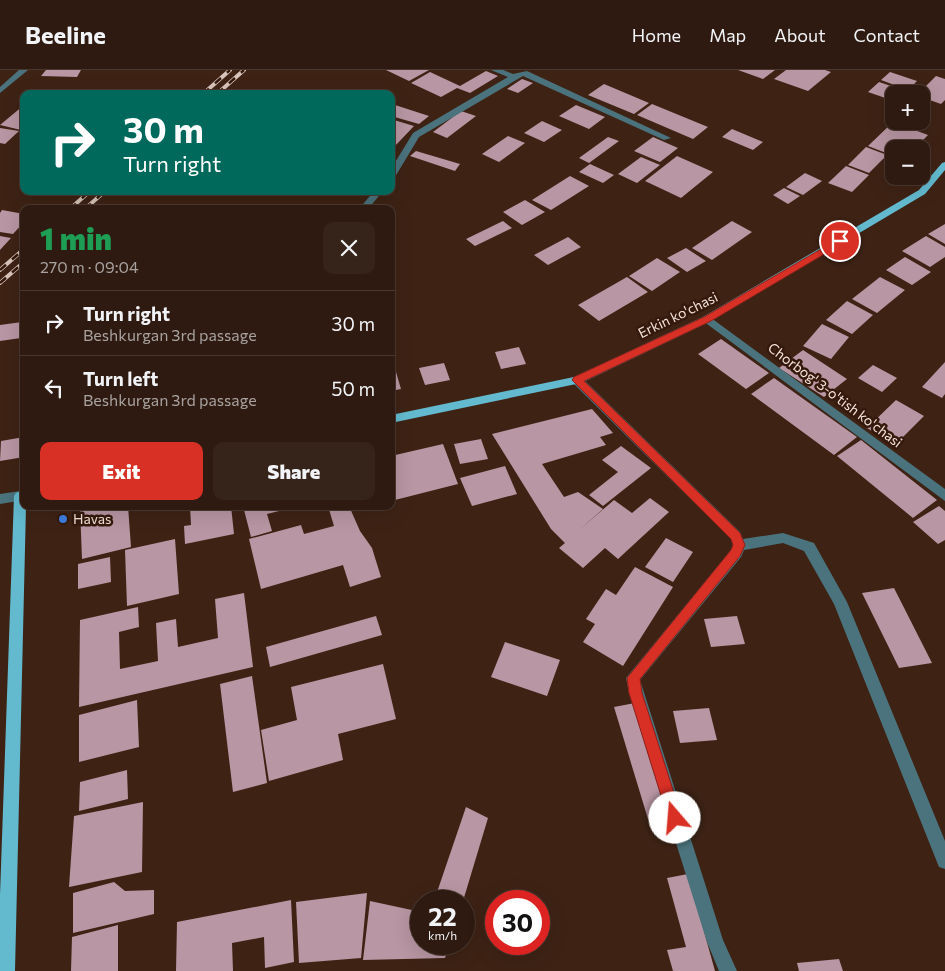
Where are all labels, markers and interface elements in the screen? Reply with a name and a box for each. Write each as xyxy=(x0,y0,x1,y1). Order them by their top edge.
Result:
text: Beeline xyxy=(25,20,106,49)
text: Home xyxy=(632,24,681,46)
text: Map xyxy=(709,24,746,46)
text: About xyxy=(774,24,826,46)
text: Contact xyxy=(854,24,920,46)
map controls xyxy=(885,85,930,185)
button: + xyxy=(885,85,930,130)
text: 30 m xyxy=(123,107,204,150)
icon: right xyxy=(40,110,105,175)
button: − xyxy=(885,140,930,185)
text: Turn right xyxy=(123,150,221,177)
text: 1 min xyxy=(40,219,112,256)
pin xyxy=(819,220,861,262)
button: close xyxy=(323,222,375,274)
icon: arrive xyxy=(826,227,854,255)
text: 270 m · 09:04 xyxy=(40,257,139,276)
street label: Erkin ko'chasi xyxy=(635,288,720,341)
text: Turn right xyxy=(83,302,170,325)
icon: right xyxy=(40,309,68,337)
text: 30 m xyxy=(332,312,375,335)
text: Beshkurgan 3rd passage xyxy=(83,325,257,344)
street label: Chorbog' 3-o'tish ko'chasi xyxy=(765,339,906,451)
text: Turn left xyxy=(83,367,158,390)
icon: left xyxy=(40,374,68,402)
text: 50 m xyxy=(331,377,375,400)
text: Beshkurgan 3rd passage xyxy=(83,390,257,409)
button: Exit xyxy=(40,442,203,500)
button: Share xyxy=(213,442,375,500)
place label: Havas xyxy=(73,510,111,527)
marker: Havas xyxy=(57,513,69,525)
position arrow xyxy=(648,791,700,843)
speed limit sign: 30 xyxy=(485,890,550,955)
text: 22 xyxy=(428,901,457,931)
text: km/h xyxy=(428,928,457,942)

